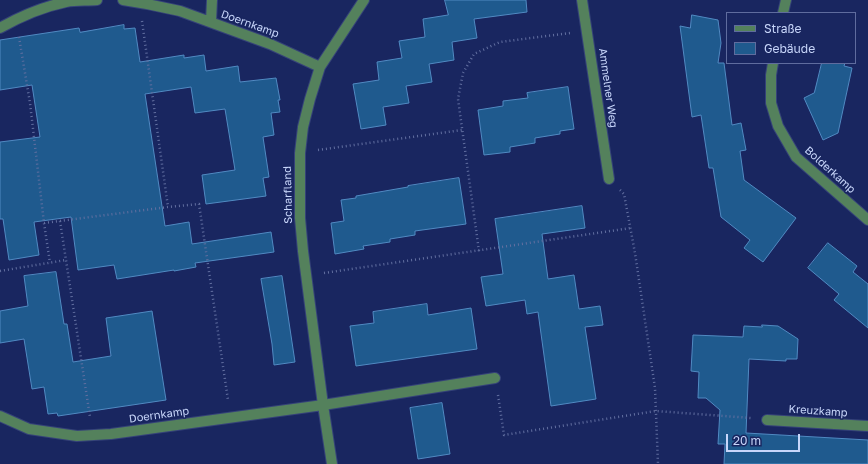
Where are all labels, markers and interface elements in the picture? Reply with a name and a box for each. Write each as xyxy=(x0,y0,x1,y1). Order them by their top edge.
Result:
street label: Doernkamp xyxy=(219,7,281,41)
legend xyxy=(726,12,856,64)
text: Straße xyxy=(764,21,802,36)
text: Gebäude xyxy=(764,41,815,56)
street label: Ammelner Weg xyxy=(596,47,620,129)
street label: Bolderkamp xyxy=(802,144,858,196)
street label: Scharfland xyxy=(281,166,295,224)
street label: Kreuzkamp xyxy=(788,402,848,420)
street label: Doernkamp xyxy=(128,404,190,426)
scale bar xyxy=(728,426,802,452)
text: 20 m xyxy=(733,433,761,448)

